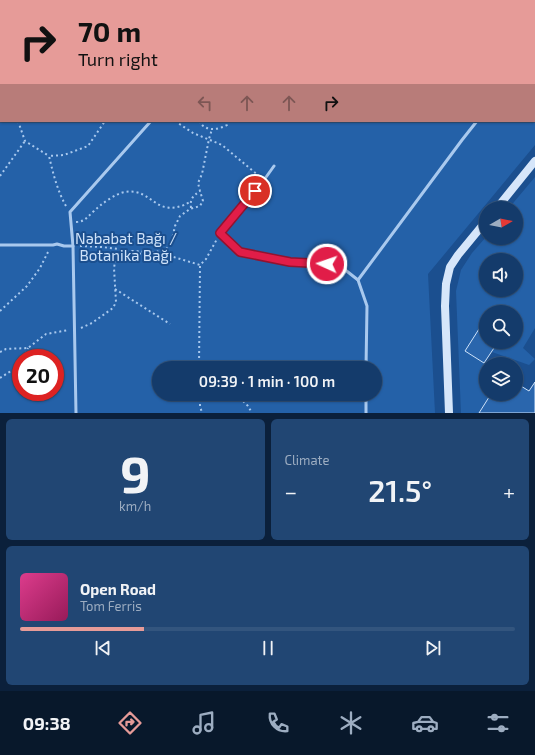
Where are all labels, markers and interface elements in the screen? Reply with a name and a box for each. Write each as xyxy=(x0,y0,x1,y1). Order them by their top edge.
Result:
text: 70 m xyxy=(78,14,141,48)
icon: right xyxy=(12,16,64,68)
text: Turn right xyxy=(78,48,158,70)
icon: left xyxy=(194,92,216,114)
icon: ahead xyxy=(236,92,258,114)
icon: ahead xyxy=(278,92,300,114)
icon: right xyxy=(320,92,342,114)
pin xyxy=(238,174,272,208)
icon: arrive xyxy=(244,180,266,202)
north arrow xyxy=(479,201,523,245)
map controls xyxy=(479,201,523,401)
park label: Nəbabət Bağı / Botanika Bağı xyxy=(75,229,177,264)
position arrow xyxy=(306,243,348,285)
button: sound xyxy=(479,253,523,297)
button: search xyxy=(479,305,523,349)
speed limit sign: 20 xyxy=(12,349,64,401)
button: layers xyxy=(479,357,523,401)
text: 09:39 · 1 min · 100 m xyxy=(199,372,335,390)
text: 9 xyxy=(120,441,151,503)
text: Climate xyxy=(285,452,329,468)
text: 21.5° xyxy=(368,472,432,508)
text: − xyxy=(285,478,297,504)
text: + xyxy=(503,478,515,504)
text: km/h xyxy=(119,498,151,514)
text: Open Road xyxy=(80,580,156,598)
text: Tom Ferris xyxy=(80,598,142,614)
icon: previous xyxy=(92,637,114,659)
icon: pause xyxy=(257,637,279,659)
icon: next xyxy=(422,637,444,659)
icon: directions xyxy=(116,709,144,737)
icon: music xyxy=(190,709,218,737)
icon: phone xyxy=(264,709,292,737)
icon: climate xyxy=(337,709,365,737)
icon: car xyxy=(411,709,439,737)
icon: filters xyxy=(484,709,512,737)
text: 09:38 xyxy=(23,712,71,734)

